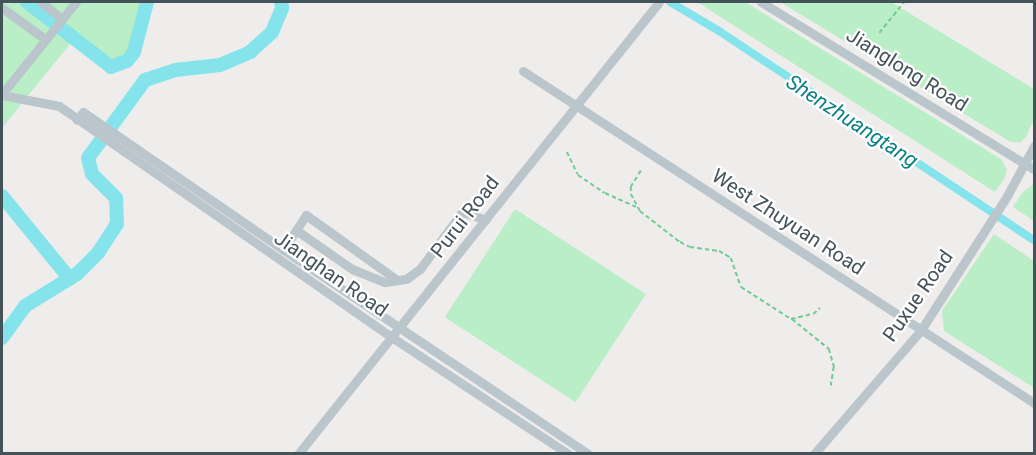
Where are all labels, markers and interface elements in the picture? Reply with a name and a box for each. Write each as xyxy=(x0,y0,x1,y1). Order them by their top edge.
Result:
street label: Jianglong Road xyxy=(842,23,972,117)
water label: Shenzhuangtang xyxy=(781,69,923,173)
street label: West Zhuyuan Road xyxy=(707,164,869,280)
street label: Purui Road xyxy=(426,171,504,263)
street label: Jianghan Road xyxy=(270,226,392,322)
street label: Puxue Road xyxy=(878,246,958,346)

